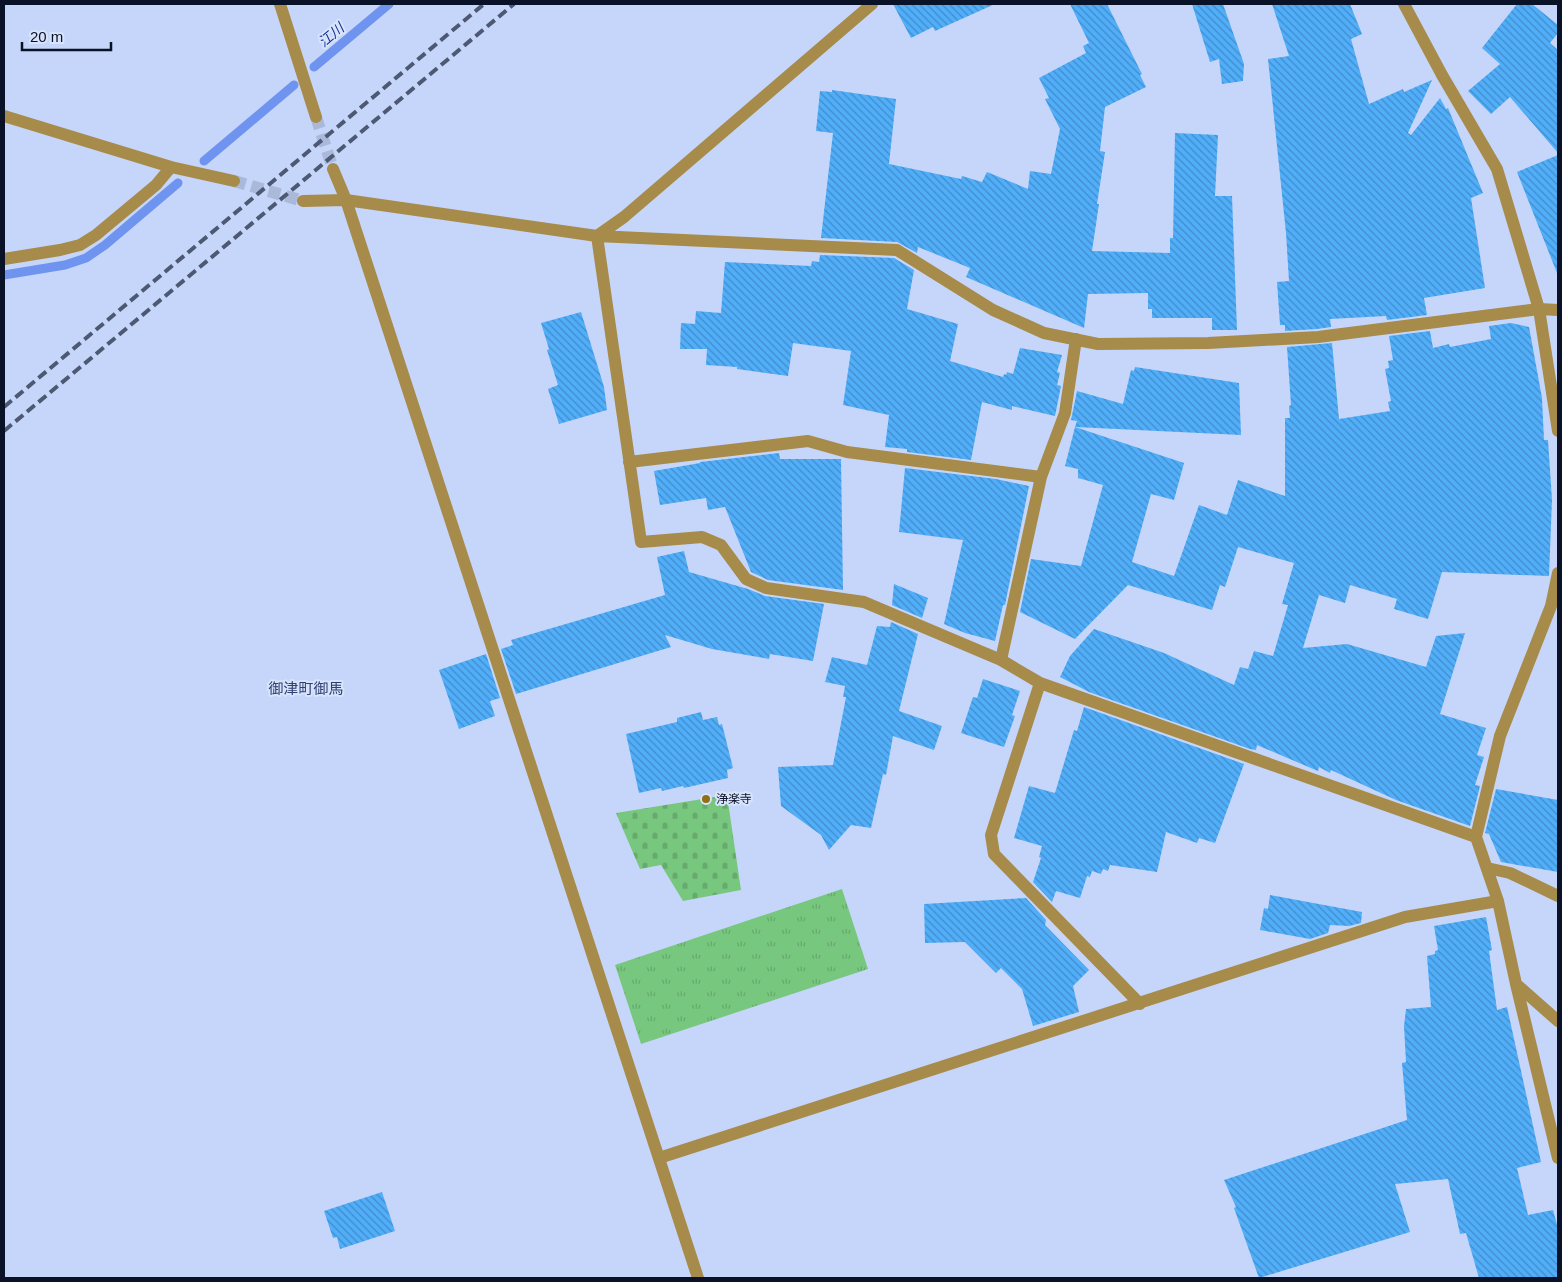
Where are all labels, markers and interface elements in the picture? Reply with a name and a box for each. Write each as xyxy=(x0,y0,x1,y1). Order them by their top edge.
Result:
water label: 江川 xyxy=(315,19,348,50)
scale bar xyxy=(22,20,111,52)
text: 20 m xyxy=(30,28,63,45)
district label: 御津町御馬 xyxy=(268,680,344,697)
place label: 浄楽寺 xyxy=(716,792,752,806)
marker: 浄楽寺 xyxy=(700,793,712,805)

